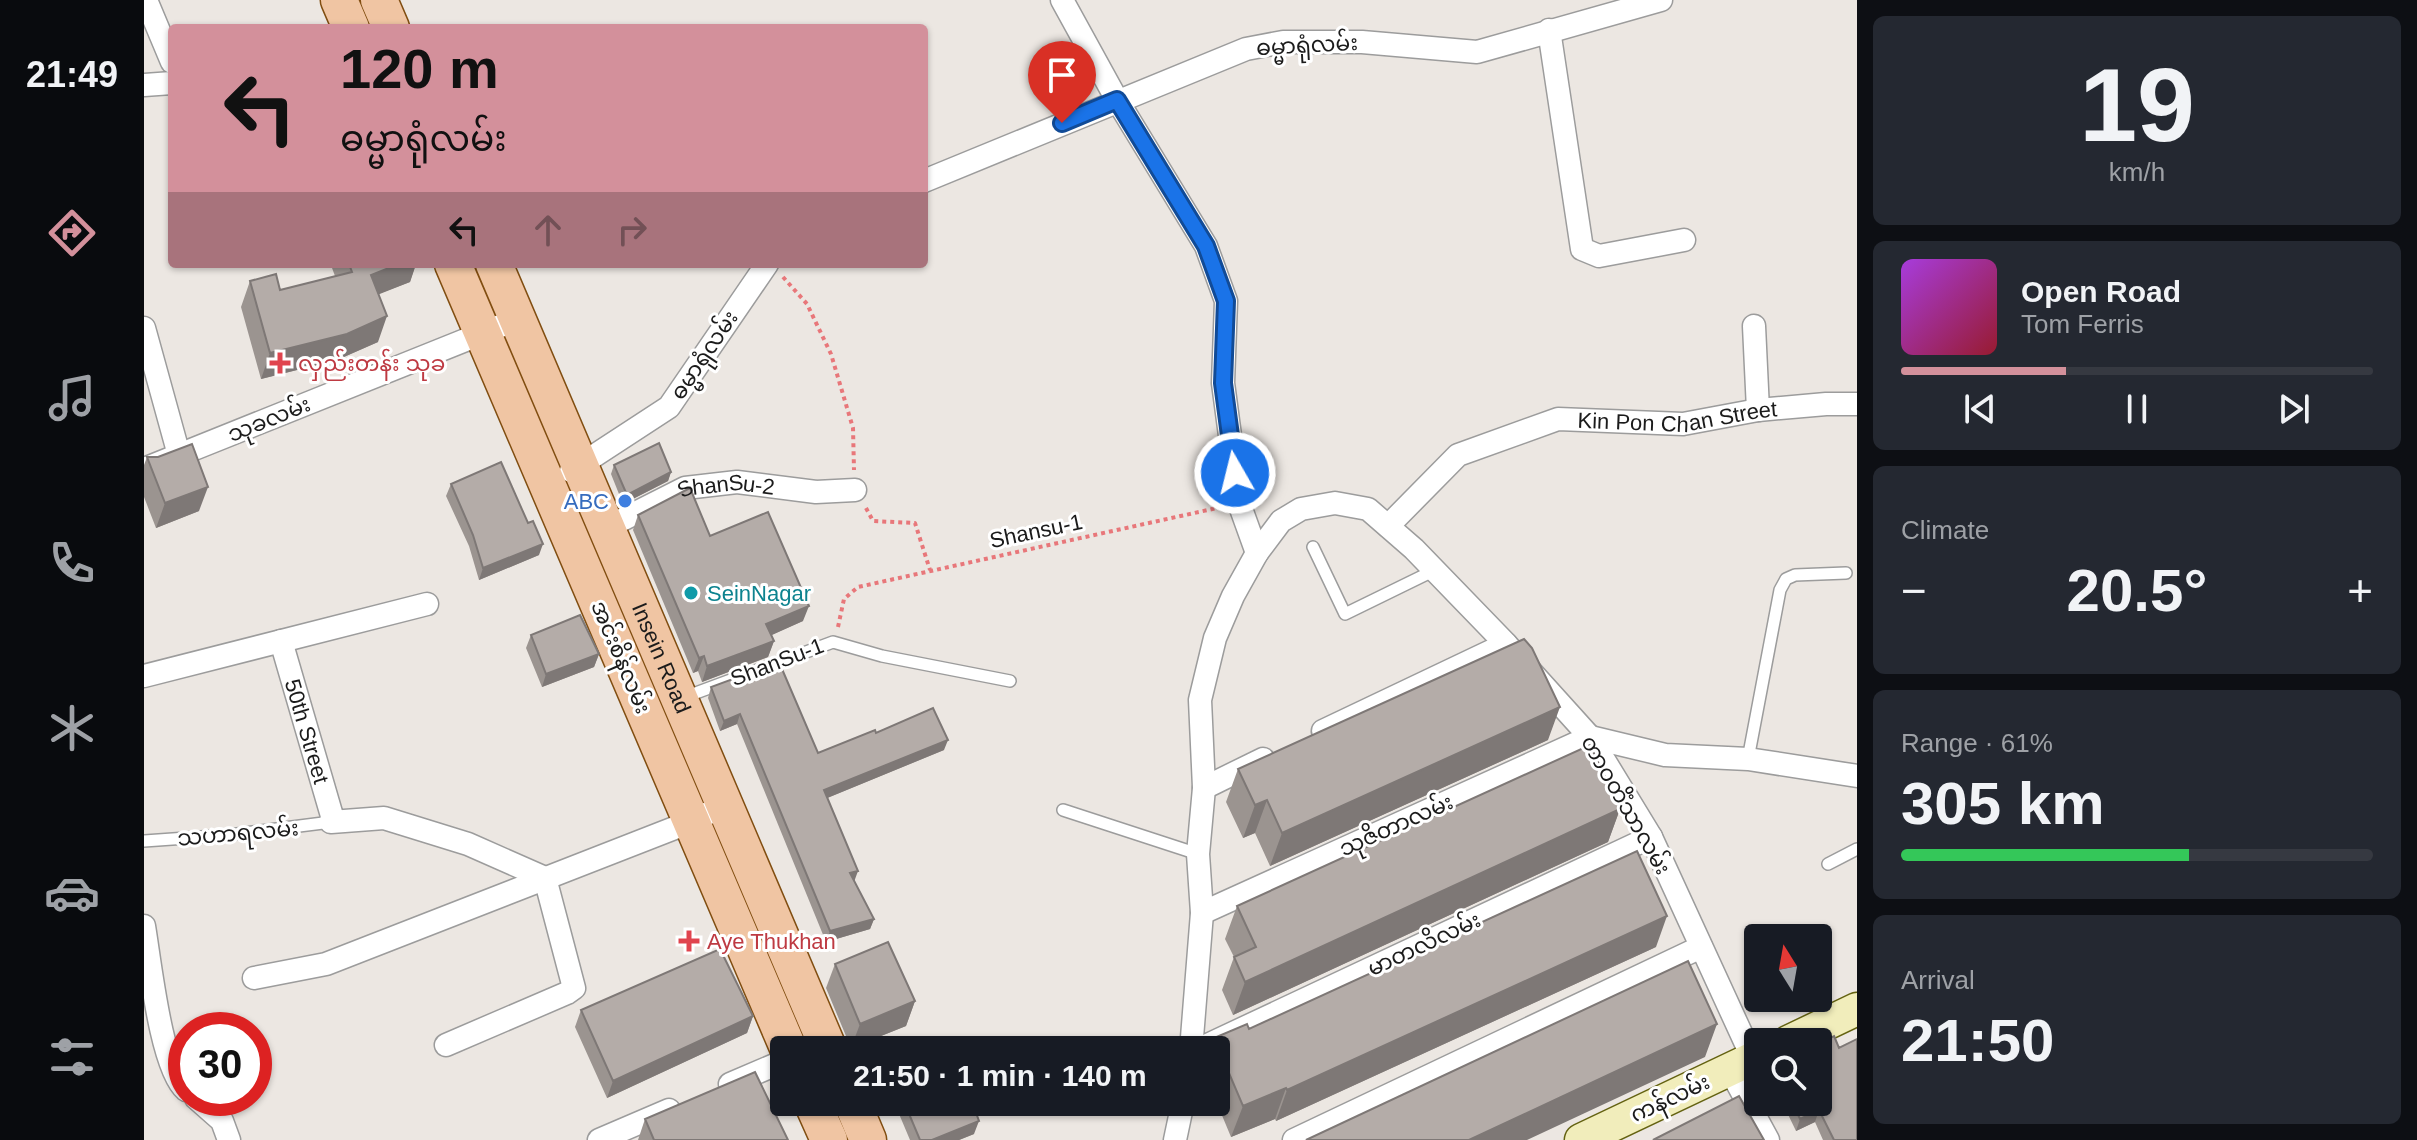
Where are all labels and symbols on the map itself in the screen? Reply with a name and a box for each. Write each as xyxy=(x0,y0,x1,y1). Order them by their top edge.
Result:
street label: ဓမ္မာရုံလမ်း xyxy=(1255,27,1359,66)
pin xyxy=(1028,41,1096,123)
street label: ဓမ္မာရုံလမ်း xyxy=(663,304,747,407)
place label: လှည်းတန်း သုခ xyxy=(298,348,445,381)
marker: လှည်းတန်း သုခ xyxy=(269,352,291,374)
street label: သုခလမ်း xyxy=(223,388,316,452)
street label: Kin Pon Chan Street xyxy=(1577,396,1778,437)
position arrow xyxy=(1193,431,1277,515)
street label: ShanSu-2 xyxy=(673,469,776,503)
place label: ABC xyxy=(564,489,609,514)
marker: ABC xyxy=(616,492,634,510)
street label: Shansu-1 xyxy=(987,509,1085,553)
place label: SeinNagar xyxy=(707,581,811,606)
marker: SeinNagar xyxy=(682,584,700,602)
street label: အင်းစိန်လမ်း xyxy=(581,596,659,719)
street label: Insein Road xyxy=(627,599,696,717)
street label: ShanSu-1 xyxy=(727,633,827,691)
street label: 50th Street xyxy=(280,676,334,786)
street label: တာဝတိံသာလမ်း xyxy=(1576,730,1679,879)
street label: သုဇိတာလမ်း xyxy=(1334,786,1459,866)
street label: သဟာရလမ်း xyxy=(176,812,300,856)
street label: မာတလိလမ်း xyxy=(1362,904,1484,981)
north arrow xyxy=(1744,924,1832,1012)
place label: Aye Thukhan xyxy=(707,929,836,954)
marker: Aye Thukhan xyxy=(678,930,700,952)
speed limit sign: 30 xyxy=(168,1012,272,1116)
street label: ကန်လမ်း xyxy=(1625,1066,1716,1132)

